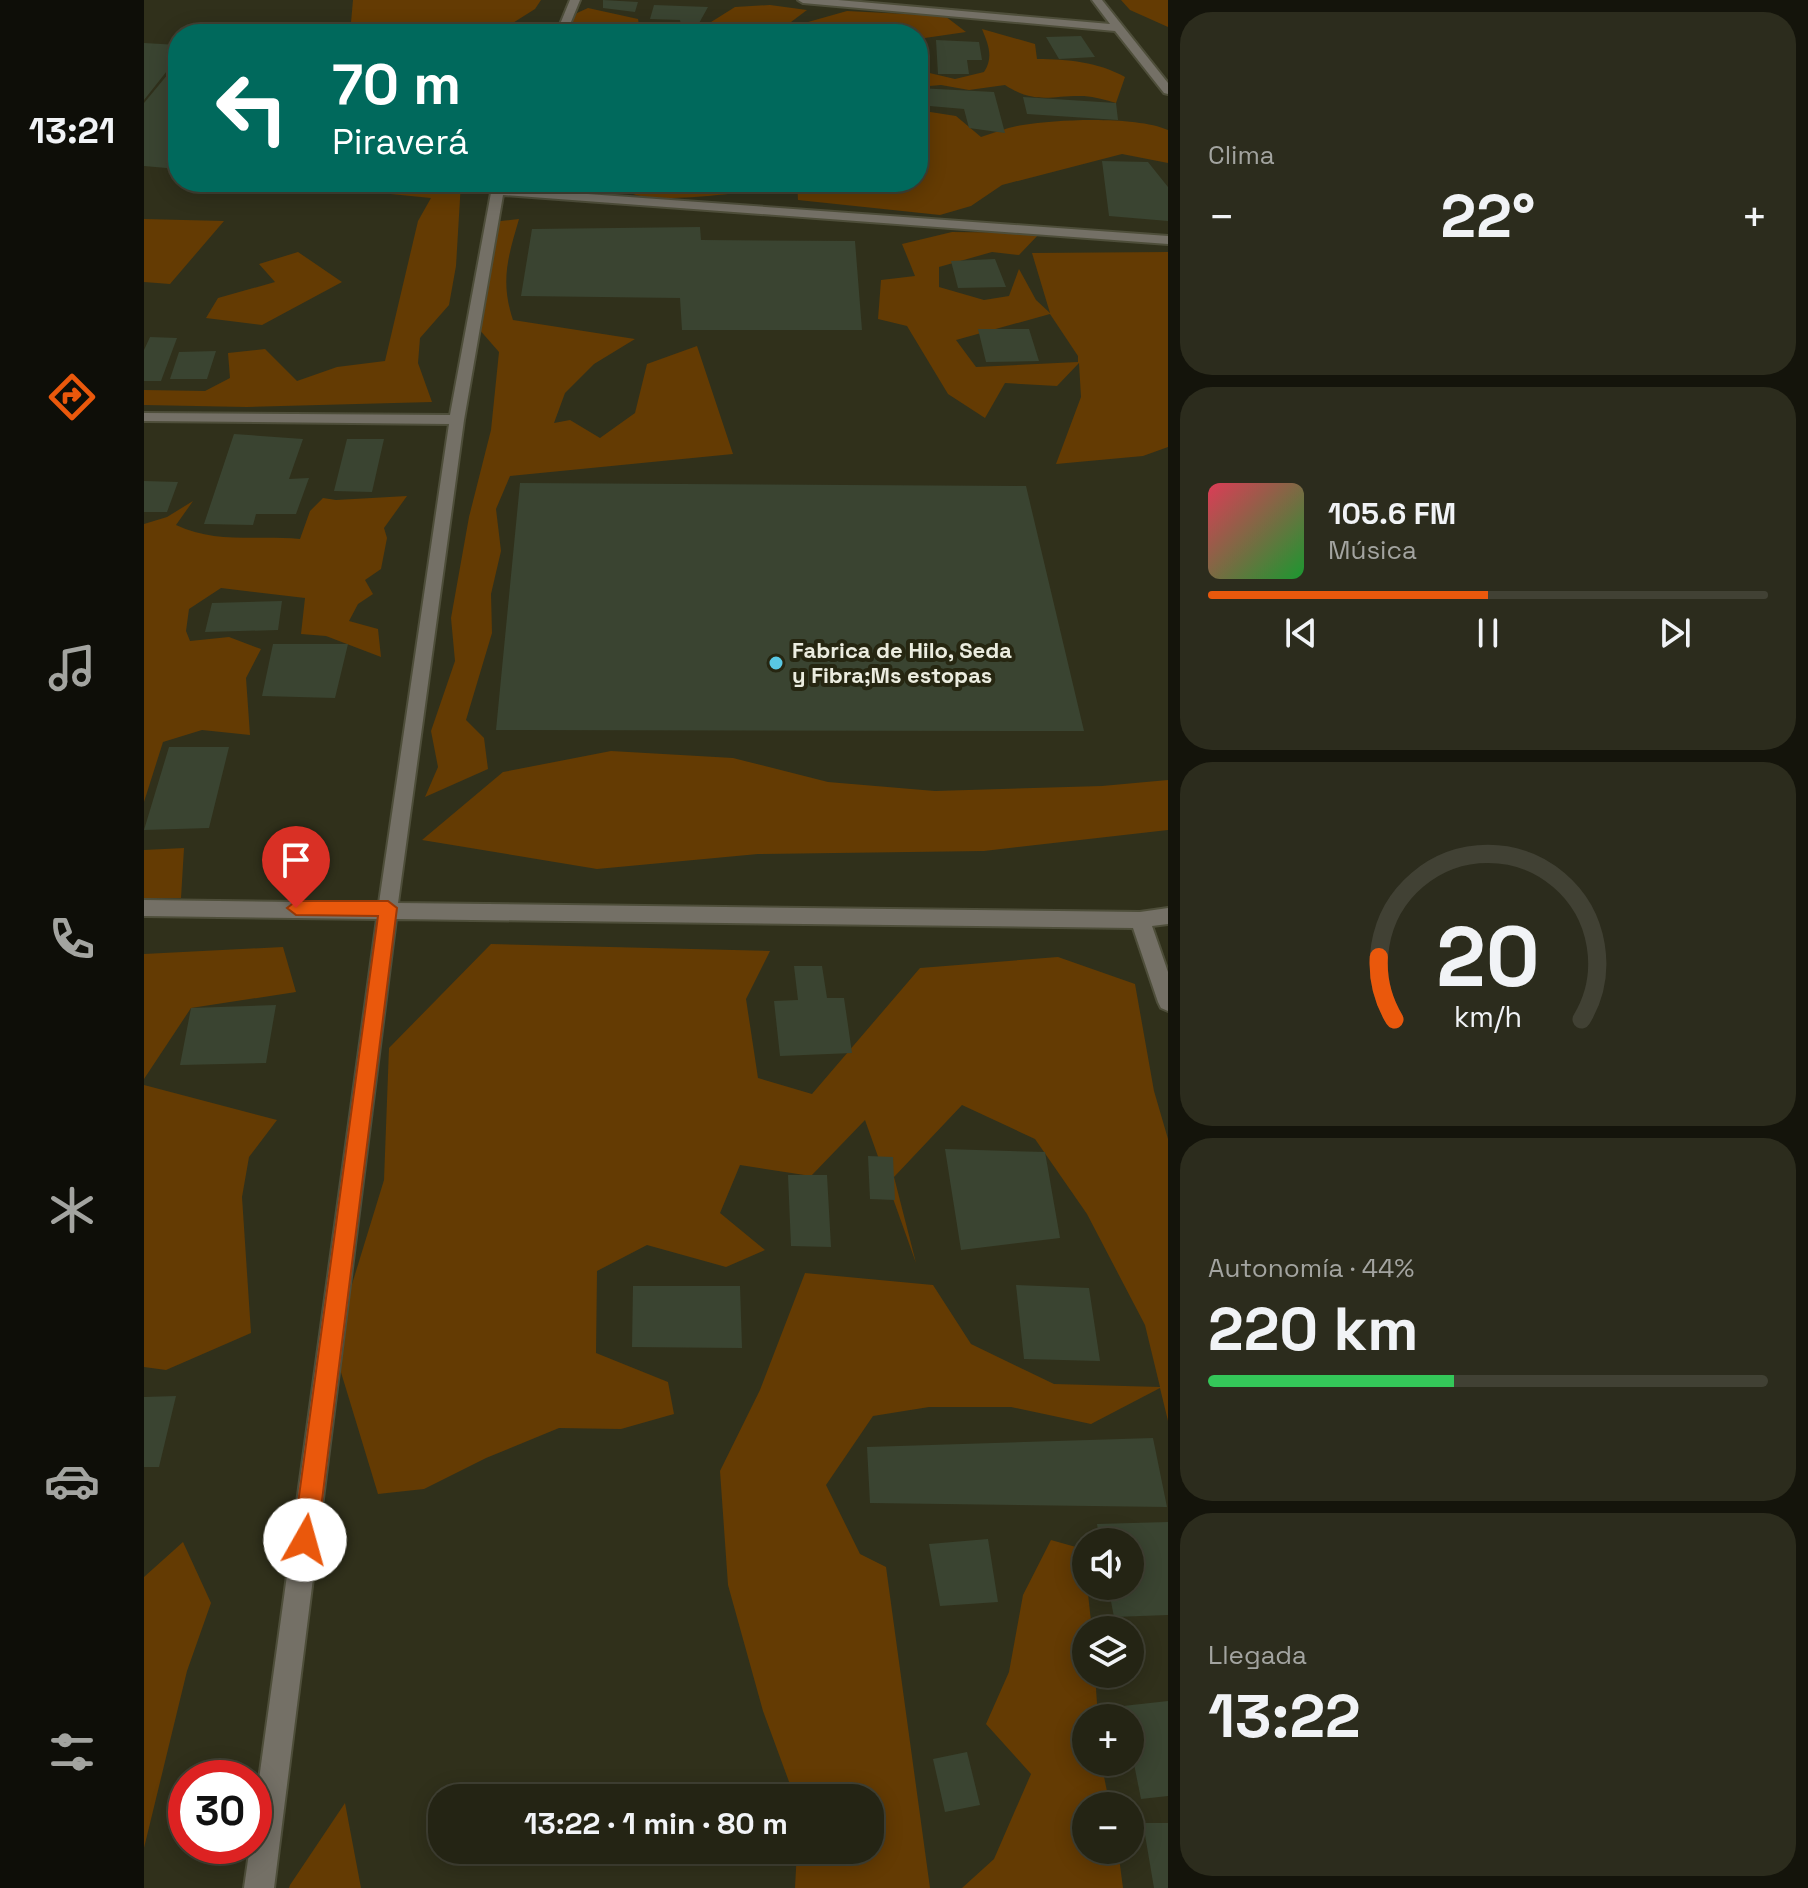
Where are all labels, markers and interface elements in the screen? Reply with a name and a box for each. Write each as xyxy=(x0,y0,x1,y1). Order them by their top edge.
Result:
text: 70 m xyxy=(332,49,461,120)
icon: left xyxy=(200,56,304,160)
text: 13:21 xyxy=(29,108,115,154)
text: Piraverá xyxy=(332,119,469,165)
text: Clima xyxy=(1208,138,1275,172)
text: 22° xyxy=(1441,178,1535,255)
text: − xyxy=(1208,189,1235,245)
text: + xyxy=(1741,189,1768,245)
icon: directions xyxy=(44,369,100,425)
text: 105.6 FM xyxy=(1328,494,1456,533)
text: Música xyxy=(1328,533,1417,567)
icon: previous xyxy=(1279,611,1323,655)
icon: pause xyxy=(1466,611,1510,655)
icon: next xyxy=(1653,611,1697,655)
place label: Fabrica de Hilo, Seda y Fibra;Ms estopas xyxy=(792,636,1012,689)
icon: music xyxy=(44,640,100,696)
marker: Fabrica de Hilo, Seda y Fibra;Ms estopas xyxy=(767,654,785,672)
pin xyxy=(262,826,330,908)
icon: arrive xyxy=(274,838,318,882)
text: 20 xyxy=(1436,904,1540,1010)
icon: phone xyxy=(44,911,100,967)
text: km/h xyxy=(1454,999,1522,1035)
icon: climate xyxy=(44,1182,100,1238)
text: Autonomía · 44% xyxy=(1208,1251,1414,1285)
text: 220 km xyxy=(1208,1291,1418,1368)
icon: car xyxy=(44,1453,100,1509)
position arrow xyxy=(263,1498,347,1582)
map controls xyxy=(1072,1528,1144,1864)
button: sound xyxy=(1072,1528,1144,1600)
button: layers xyxy=(1072,1616,1144,1688)
text: Llegada xyxy=(1208,1638,1307,1672)
text: 13:22 xyxy=(1208,1678,1361,1755)
button: + xyxy=(1072,1704,1144,1776)
icon: filters xyxy=(44,1724,100,1780)
speed limit sign: 30 xyxy=(168,1760,272,1864)
button: − xyxy=(1072,1792,1144,1864)
text: 13:22 · 1 min · 80 m xyxy=(524,1804,788,1843)

